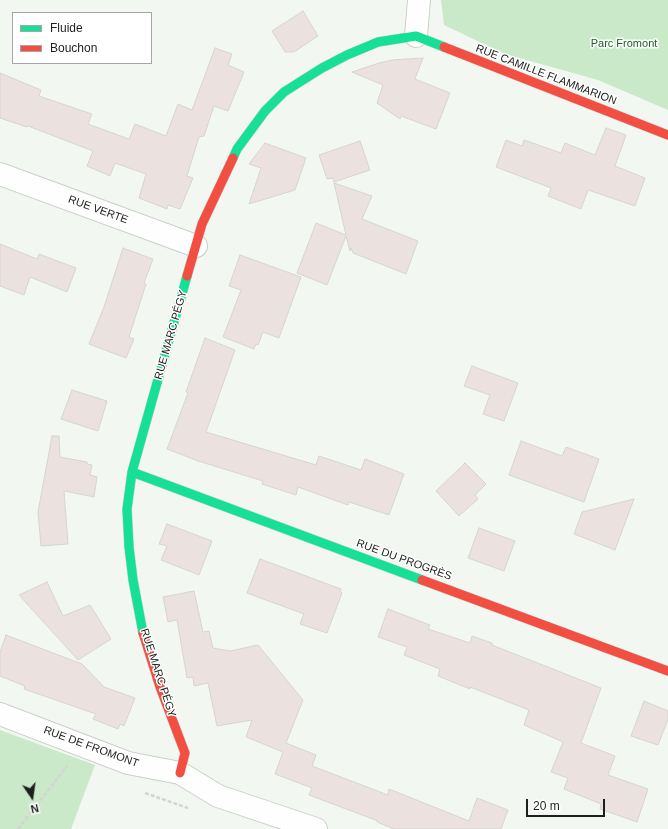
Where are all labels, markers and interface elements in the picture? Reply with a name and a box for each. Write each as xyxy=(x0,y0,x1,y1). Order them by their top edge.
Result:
legend xyxy=(12,12,152,64)
text: Fluide xyxy=(50,21,83,35)
park label: Parc Fromont xyxy=(591,37,657,51)
text: Bouchon xyxy=(50,41,97,55)
street label: RUE CAMILLE FLAMMARION xyxy=(474,42,618,108)
street label: RUE VERTE xyxy=(66,193,130,227)
street label: RUE MARC PÉGY xyxy=(152,289,190,381)
street label: RUE DU PROGRÈS xyxy=(355,537,453,583)
street label: RUE MARC PÉGY xyxy=(137,627,179,719)
street label: RUE DE FROMONT xyxy=(42,724,140,770)
north arrow xyxy=(12,777,52,817)
scale bar xyxy=(528,791,607,817)
text: 20 m xyxy=(533,799,560,813)
text: N xyxy=(29,802,40,815)

